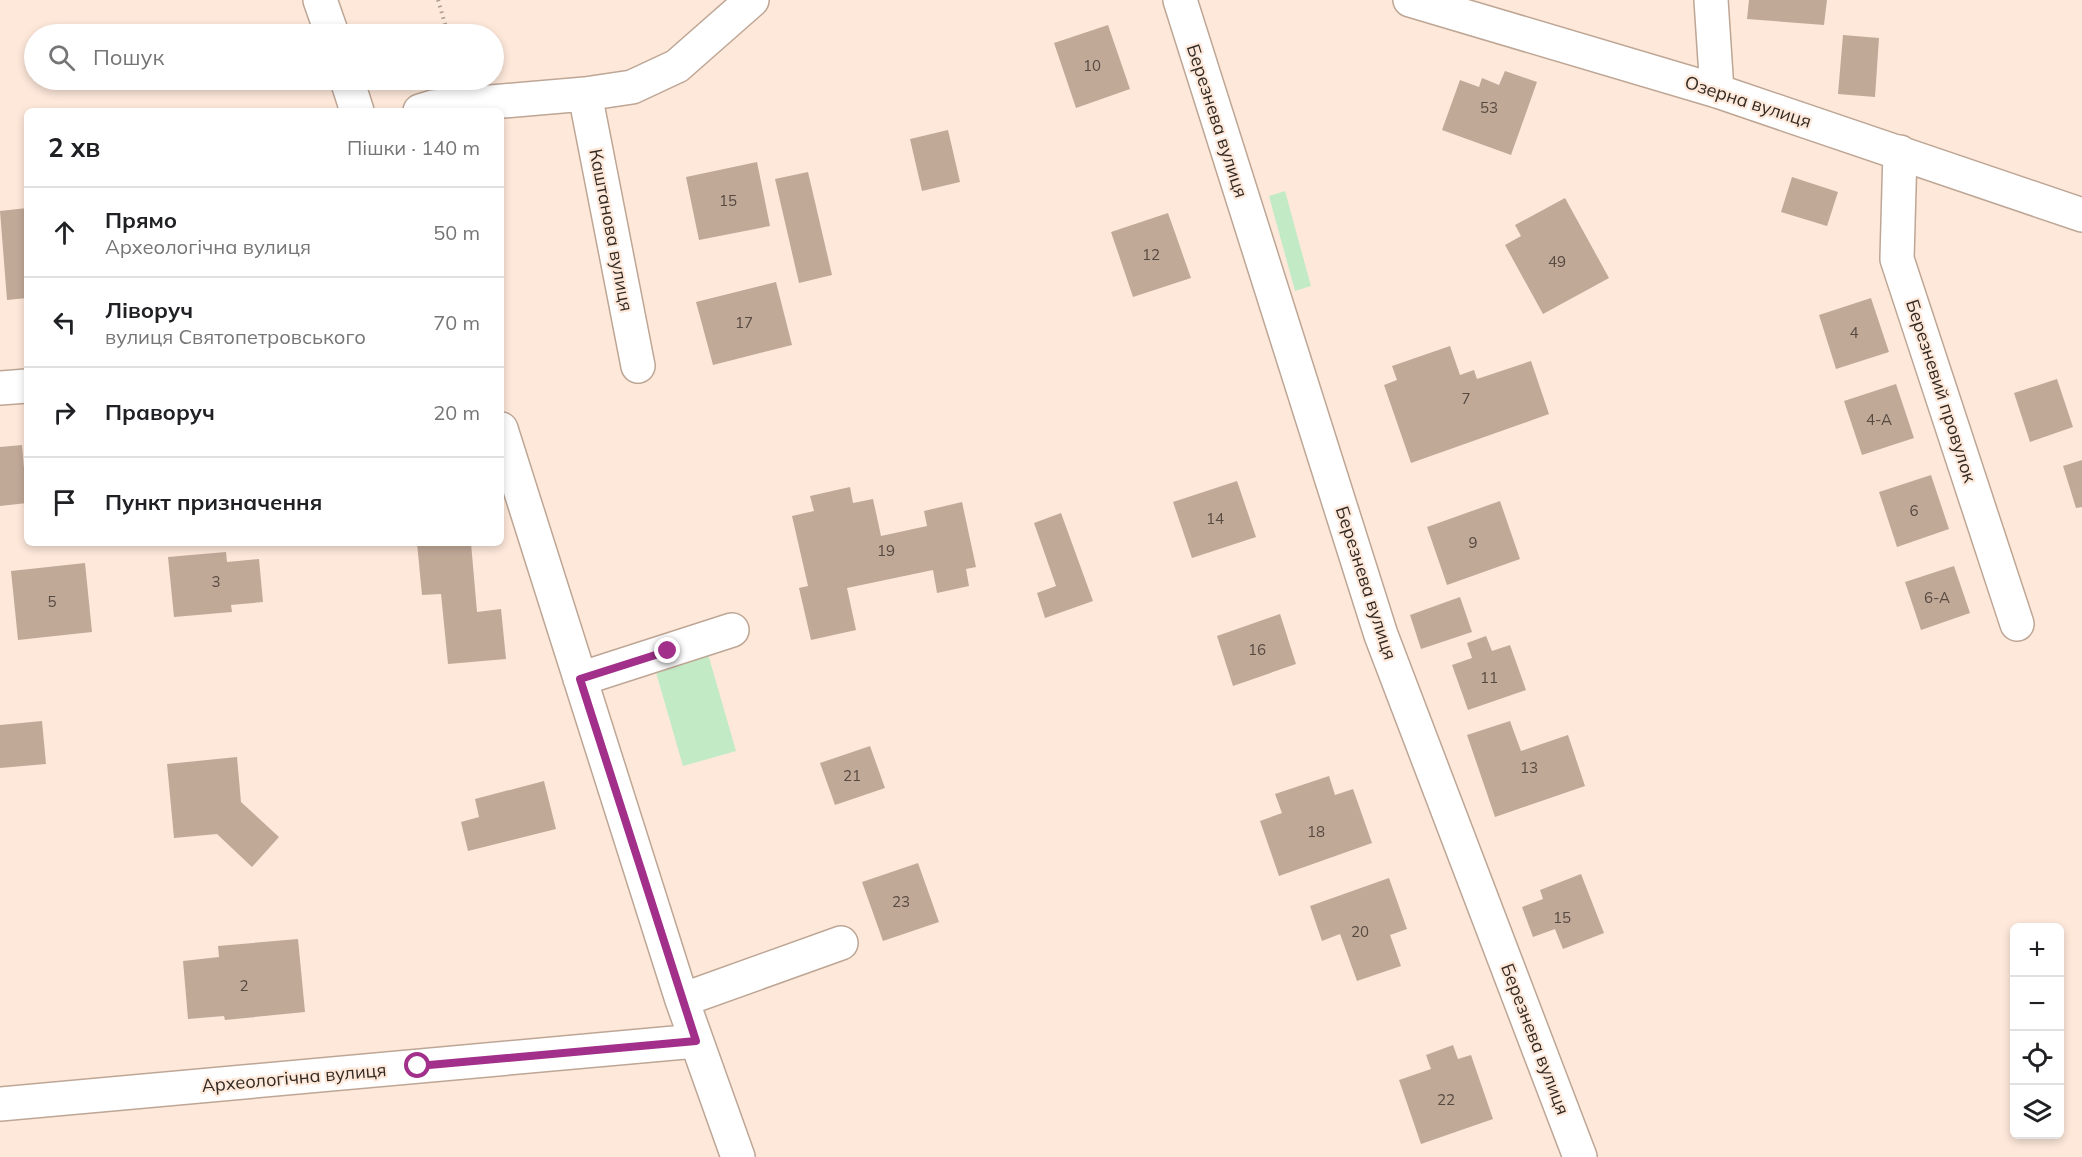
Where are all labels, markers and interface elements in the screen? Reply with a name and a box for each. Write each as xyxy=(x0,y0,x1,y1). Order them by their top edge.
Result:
search box xyxy=(24,24,504,90)
icon: search xyxy=(45,41,78,74)
street label: Березнева вулиця xyxy=(1182,41,1253,201)
text: Пошук xyxy=(93,43,164,71)
house number: 10 xyxy=(1083,56,1101,75)
street label: Озерна вулиця xyxy=(1682,70,1814,133)
house number: 53 xyxy=(1480,98,1498,117)
text: 2 хв xyxy=(48,131,100,164)
text: Пішки · 140 m xyxy=(347,135,480,160)
street label: Каштанова вулиця xyxy=(584,147,639,313)
house number: 15 xyxy=(719,191,737,210)
text: Прямо xyxy=(105,206,177,234)
icon: ahead xyxy=(48,216,81,249)
text: 50 m xyxy=(433,220,480,245)
text: Археологічна вулиця xyxy=(105,234,311,259)
house number: 12 xyxy=(1142,245,1160,264)
house number: 49 xyxy=(1548,252,1566,271)
text: Ліворуч xyxy=(105,296,193,324)
street label: Березневий провулок xyxy=(1901,296,1982,486)
icon: left xyxy=(48,306,81,339)
text: 70 m xyxy=(433,310,480,335)
house number: 17 xyxy=(735,313,753,332)
house number: 4 xyxy=(1849,323,1859,342)
text: вулиця Святопетровського xyxy=(105,324,366,349)
house number: 7 xyxy=(1461,389,1471,408)
icon: right xyxy=(48,396,81,429)
text: Праворуч xyxy=(105,398,215,426)
text: 20 m xyxy=(433,400,480,425)
house number: 4-А xyxy=(1866,410,1892,429)
icon: arrive xyxy=(48,486,81,519)
text: Пункт призначення xyxy=(105,488,322,516)
house number: 6 xyxy=(1909,501,1919,520)
street label: Березнева вулиця xyxy=(1331,503,1402,663)
house number: 14 xyxy=(1206,509,1224,528)
house number: 9 xyxy=(1468,533,1478,552)
house number: 19 xyxy=(877,541,895,560)
house number: 3 xyxy=(211,572,221,591)
house number: 6-А xyxy=(1924,588,1950,607)
house number: 5 xyxy=(47,592,57,611)
route end xyxy=(654,637,680,663)
house number: 16 xyxy=(1248,640,1266,659)
house number: 11 xyxy=(1480,668,1498,687)
house number: 13 xyxy=(1520,758,1538,777)
house number: 21 xyxy=(843,766,861,785)
house number: 18 xyxy=(1307,822,1325,841)
house number: 23 xyxy=(892,892,910,911)
house number: 15 xyxy=(1553,908,1571,927)
house number: 20 xyxy=(1351,922,1369,941)
map controls xyxy=(2010,923,2064,1139)
button: + xyxy=(2010,923,2064,977)
street label: Березнева вулиця xyxy=(1496,960,1575,1118)
house number: 2 xyxy=(239,976,249,995)
button: − xyxy=(2010,977,2064,1031)
button: locate xyxy=(2010,1031,2064,1085)
route start xyxy=(404,1052,430,1078)
street label: Археологічна вулиця xyxy=(201,1058,387,1097)
button: layers xyxy=(2010,1085,2064,1139)
house number: 22 xyxy=(1437,1090,1455,1109)

